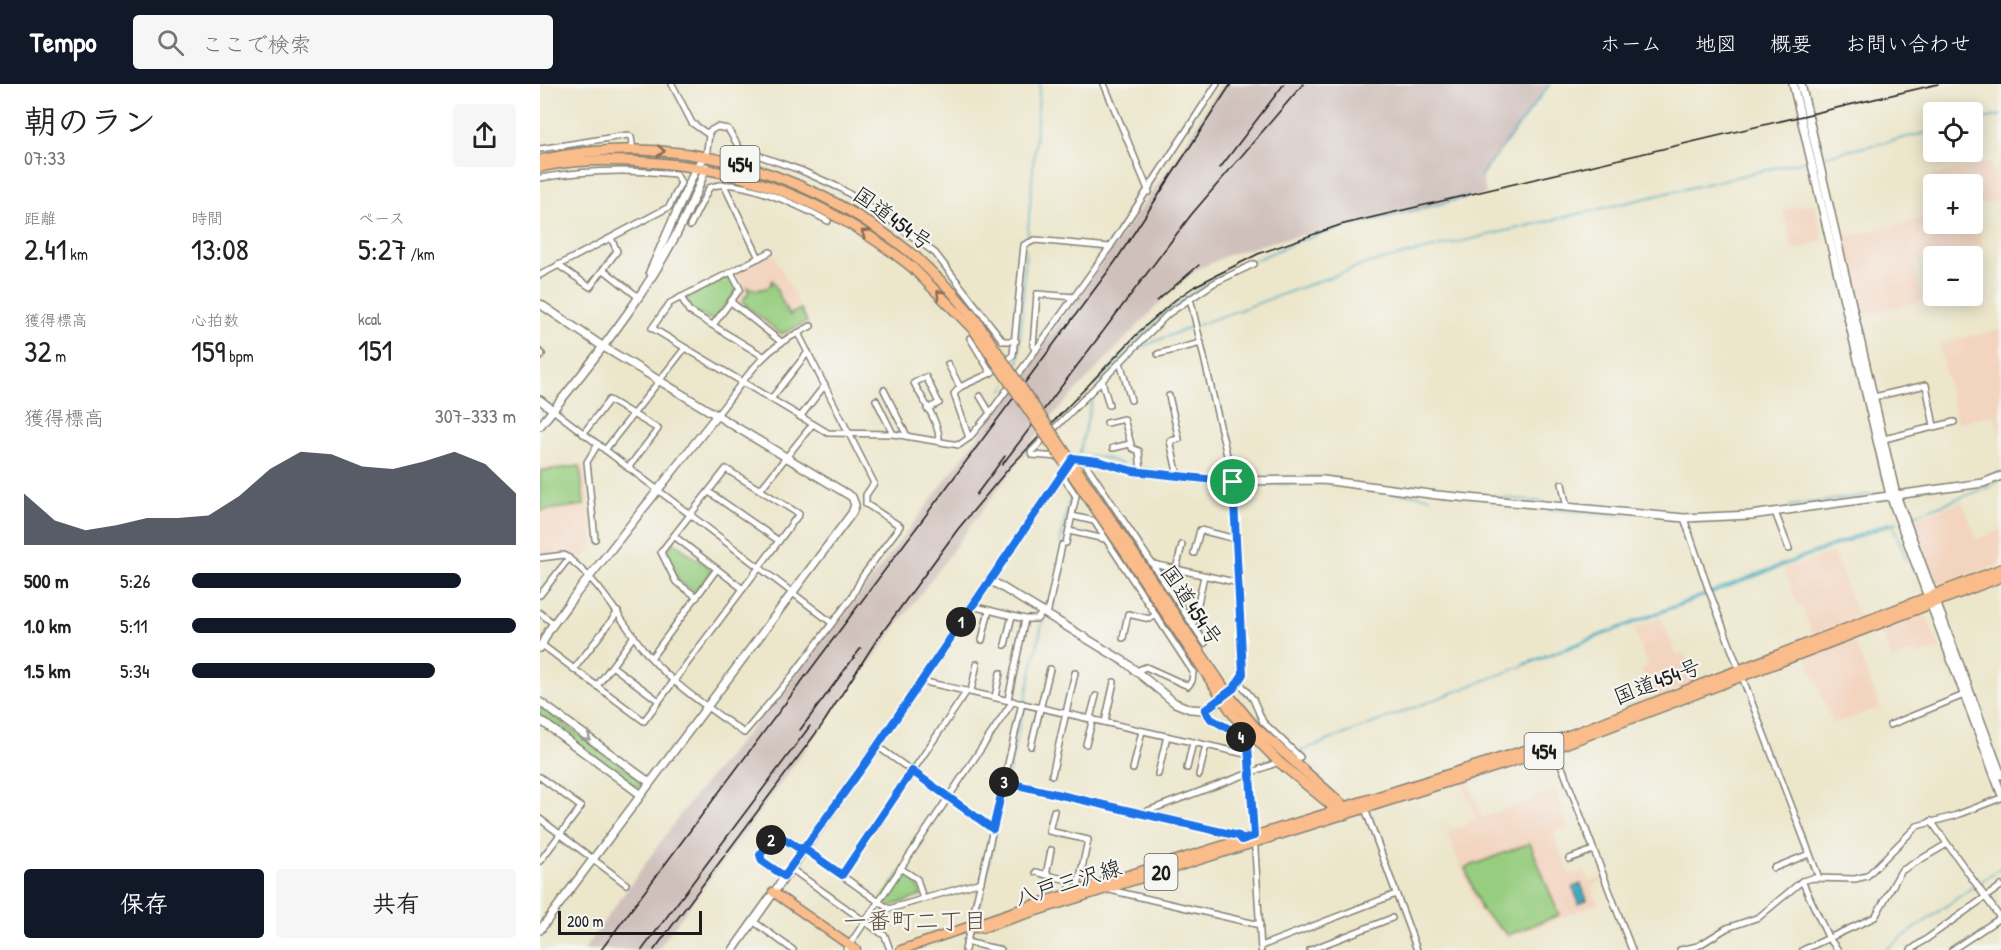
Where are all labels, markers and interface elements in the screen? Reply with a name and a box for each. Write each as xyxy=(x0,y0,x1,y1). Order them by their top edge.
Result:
search box xyxy=(133,15,553,69)
text: Tempo xyxy=(30,23,97,61)
icon: search xyxy=(154,26,187,59)
text: ここで検索 xyxy=(202,29,312,59)
text: ホーム xyxy=(1600,29,1662,58)
text: 地図 xyxy=(1695,29,1737,58)
text: 概要 xyxy=(1770,29,1812,58)
text: お問い合わせ xyxy=(1845,29,1971,58)
text: 朝のラン xyxy=(24,99,156,143)
map controls xyxy=(1923,102,1983,306)
button: locate xyxy=(1923,102,1983,162)
button: share xyxy=(453,104,516,167)
text: 07:33 xyxy=(24,144,65,171)
one-way arrow xyxy=(656,145,665,158)
road number: 454 xyxy=(720,146,760,182)
button: + xyxy=(1923,174,1983,234)
street label: 国道454号 xyxy=(847,179,939,257)
text: 距離 xyxy=(24,207,56,229)
text: 時間 xyxy=(191,207,223,229)
text: ペース xyxy=(358,207,405,229)
one-way arrow xyxy=(861,228,871,240)
text: 2.41 xyxy=(24,229,67,269)
text: 13:08 xyxy=(191,229,249,269)
text: 5:27 xyxy=(358,229,407,269)
text: km xyxy=(67,243,88,265)
text: /km xyxy=(407,243,435,265)
button: − xyxy=(1923,246,1983,306)
one-way arrow xyxy=(937,290,948,301)
text: kcal xyxy=(358,308,381,330)
text: 獲得標高 xyxy=(24,309,88,331)
text: 心拍数 xyxy=(191,309,239,331)
text: 151 xyxy=(358,330,392,370)
text: 32 xyxy=(24,331,51,371)
text: 159 xyxy=(191,331,226,371)
text: m xyxy=(51,345,66,367)
text: bpm xyxy=(226,345,254,367)
text: 307–333 m xyxy=(435,402,516,429)
text: 獲得標高 xyxy=(24,404,104,431)
pin xyxy=(1207,456,1258,507)
icon: arrive xyxy=(1216,465,1249,498)
street label: 国道454号 xyxy=(1154,559,1230,651)
text: 500 m xyxy=(24,567,69,594)
text: 5:26 xyxy=(120,567,150,594)
pin: 1 xyxy=(946,607,976,637)
text: 1 xyxy=(958,611,964,633)
text: 1.0 km xyxy=(24,612,71,639)
text: 5:11 xyxy=(120,612,148,639)
street label: 国道454号 xyxy=(1609,651,1705,711)
text: 1.5 km xyxy=(24,657,71,684)
text: 5:34 xyxy=(120,657,150,684)
pin: 4 xyxy=(1226,722,1256,752)
text: 4 xyxy=(1238,726,1244,748)
one-way arrow xyxy=(581,730,592,741)
road number: 454 xyxy=(1524,733,1564,769)
pin: 3 xyxy=(989,767,1019,797)
text: 3 xyxy=(1000,771,1008,793)
pin: 2 xyxy=(756,825,786,855)
text: 2 xyxy=(767,829,775,851)
street label: 八戸三沢線 xyxy=(1011,852,1125,912)
road number: 20 xyxy=(1144,854,1178,890)
button: 保存 xyxy=(24,869,264,938)
button: 共有 xyxy=(276,869,516,938)
district label: 一番町二丁目 xyxy=(843,904,987,936)
scale bar xyxy=(558,908,702,936)
text: 200 m xyxy=(567,910,603,932)

